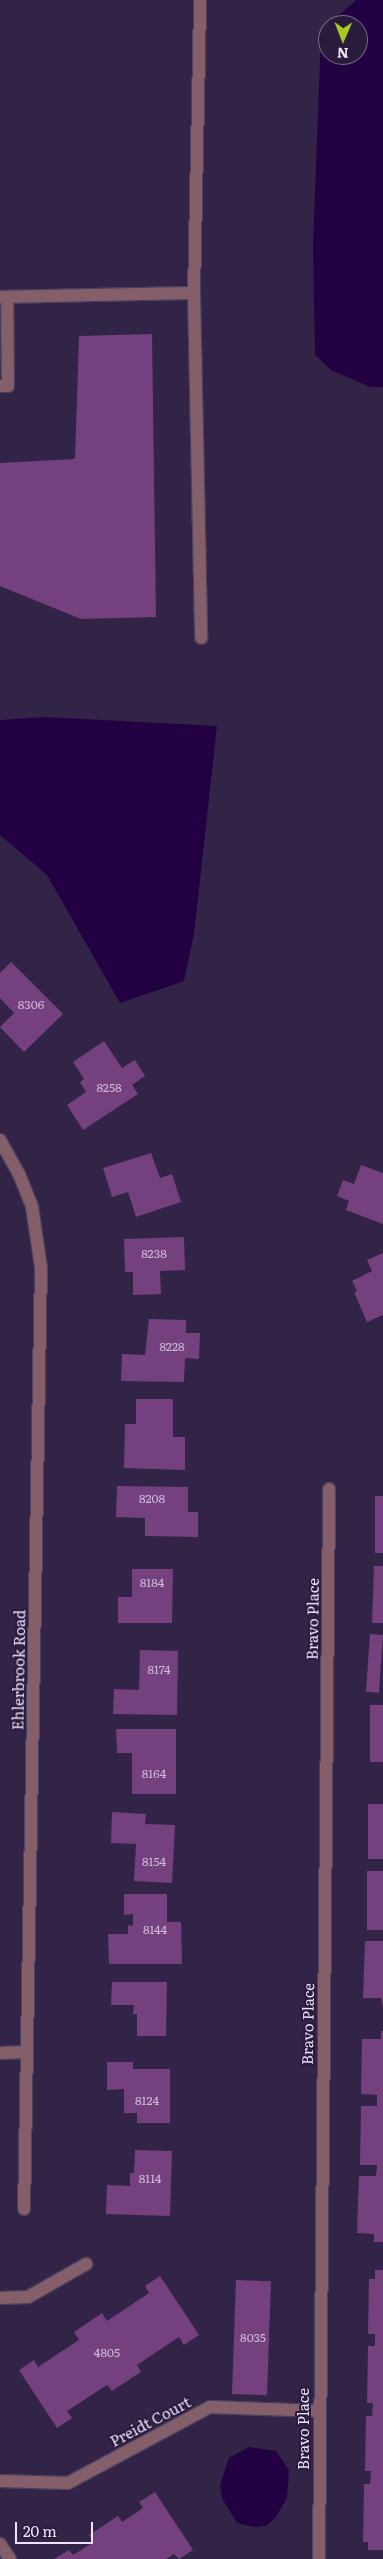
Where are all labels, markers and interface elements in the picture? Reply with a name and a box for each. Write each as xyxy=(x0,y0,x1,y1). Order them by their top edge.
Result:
north arrow xyxy=(318,15,368,65)
text: N xyxy=(337,44,349,64)
house number: 8306 xyxy=(18,998,44,1012)
house number: 8258 xyxy=(96,1081,122,1095)
house number: 8238 xyxy=(141,1247,167,1261)
house number: 8228 xyxy=(159,1340,185,1354)
house number: 8208 xyxy=(139,1492,165,1506)
house number: 8184 xyxy=(140,1576,164,1590)
street label: Bravo Place xyxy=(302,1578,322,1660)
street label: Ehlerbrook Road xyxy=(8,1610,28,1730)
house number: 8174 xyxy=(148,1663,170,1677)
house number: 8164 xyxy=(142,1767,166,1781)
house number: 8154 xyxy=(142,1855,166,1869)
house number: 8144 xyxy=(143,1923,167,1937)
street label: Bravo Place xyxy=(297,1983,317,2065)
house number: 8124 xyxy=(135,2094,159,2108)
house number: 8114 xyxy=(139,2172,161,2186)
house number: 8035 xyxy=(240,2331,266,2345)
house number: 4805 xyxy=(94,2346,120,2360)
street label: Bravo Place xyxy=(294,2388,312,2470)
street label: Preidt Court xyxy=(107,2392,193,2450)
scale bar xyxy=(18,2512,95,2544)
text: 20 m xyxy=(23,2519,57,2542)

